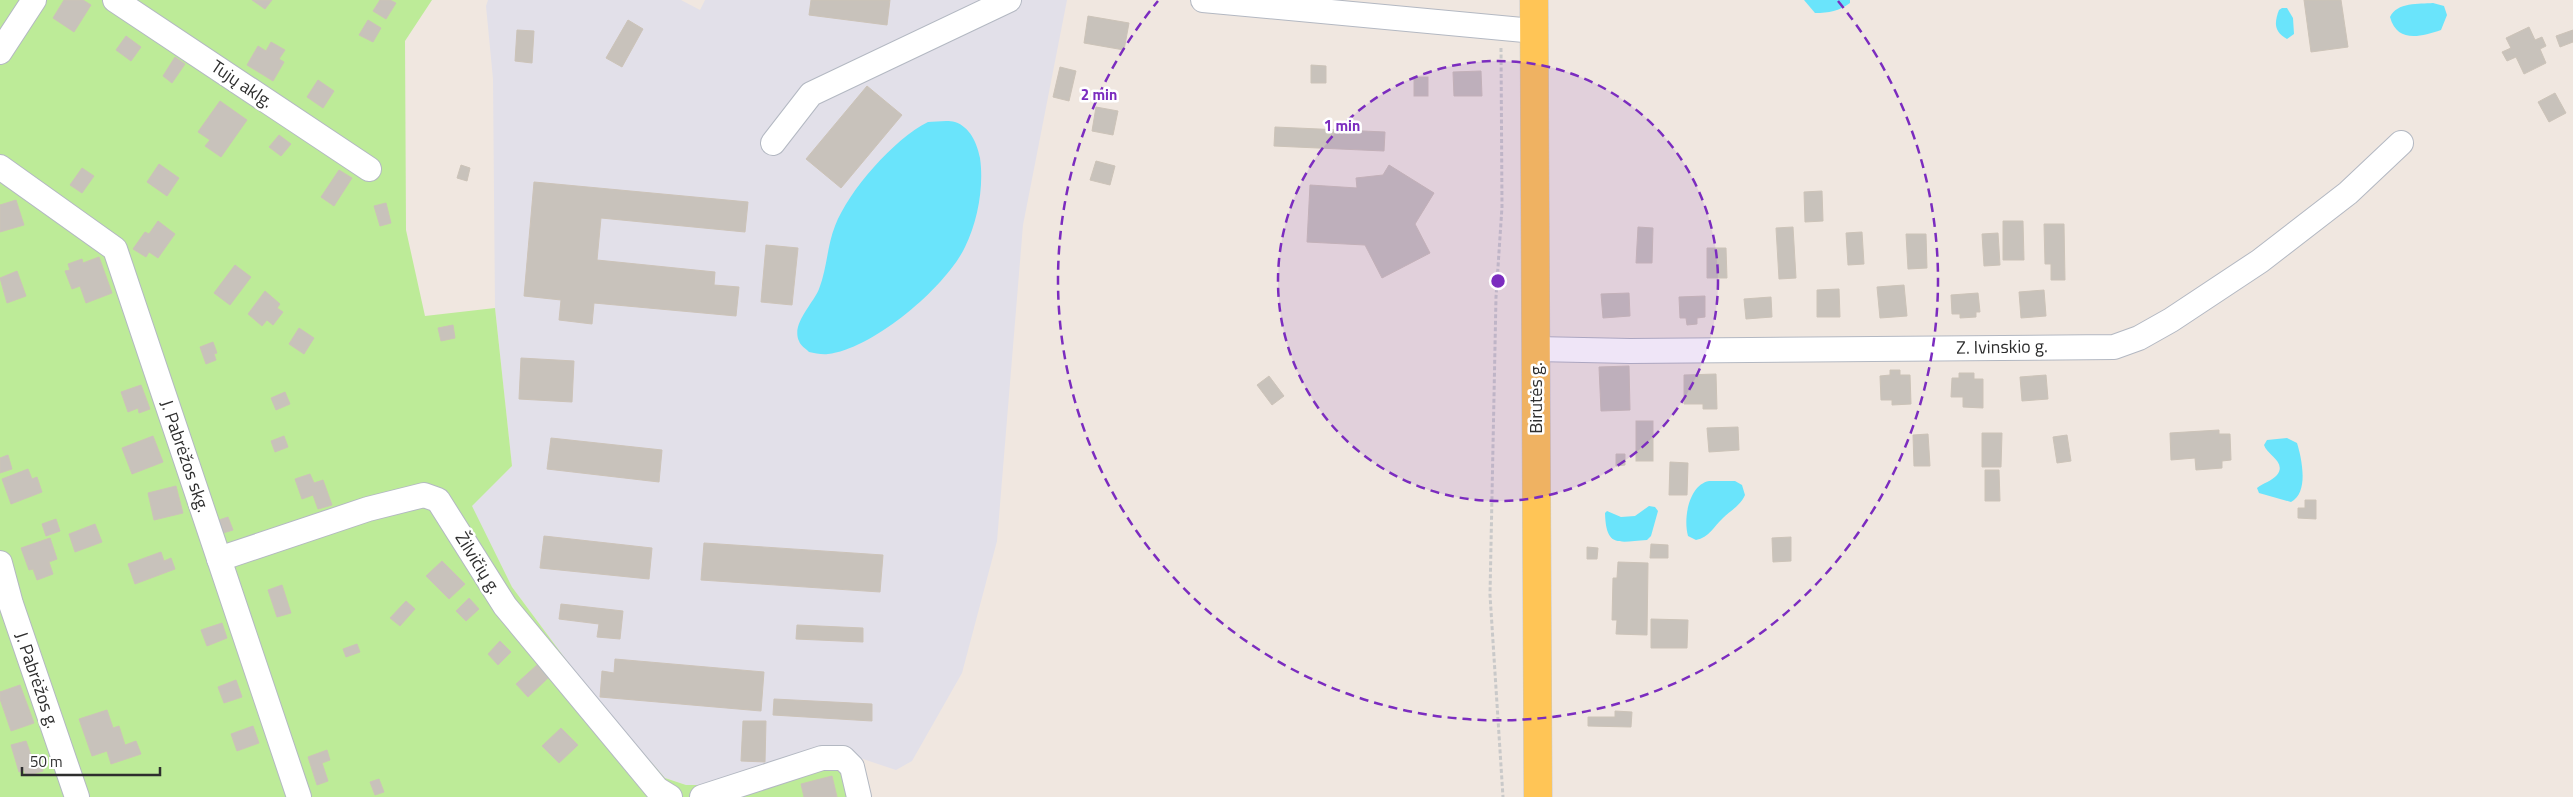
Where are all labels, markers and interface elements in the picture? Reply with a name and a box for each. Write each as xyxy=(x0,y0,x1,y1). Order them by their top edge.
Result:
street label: Tujų aklg. xyxy=(206,53,279,114)
text: 2 min xyxy=(1081,83,1117,106)
text: 1 min xyxy=(1324,114,1360,137)
centre of rings xyxy=(1489,272,1507,290)
street label: Z. Ivinskio g. xyxy=(1956,332,2048,361)
street label: Birutės g. xyxy=(1522,362,1549,434)
street label: J. Pabrėžos skg. xyxy=(154,396,217,516)
street label: Žilvičių g. xyxy=(449,526,508,599)
street label: J. Pabrėžos g. xyxy=(8,628,67,732)
scale bar xyxy=(22,744,160,776)
text: 50 m xyxy=(30,750,63,773)

